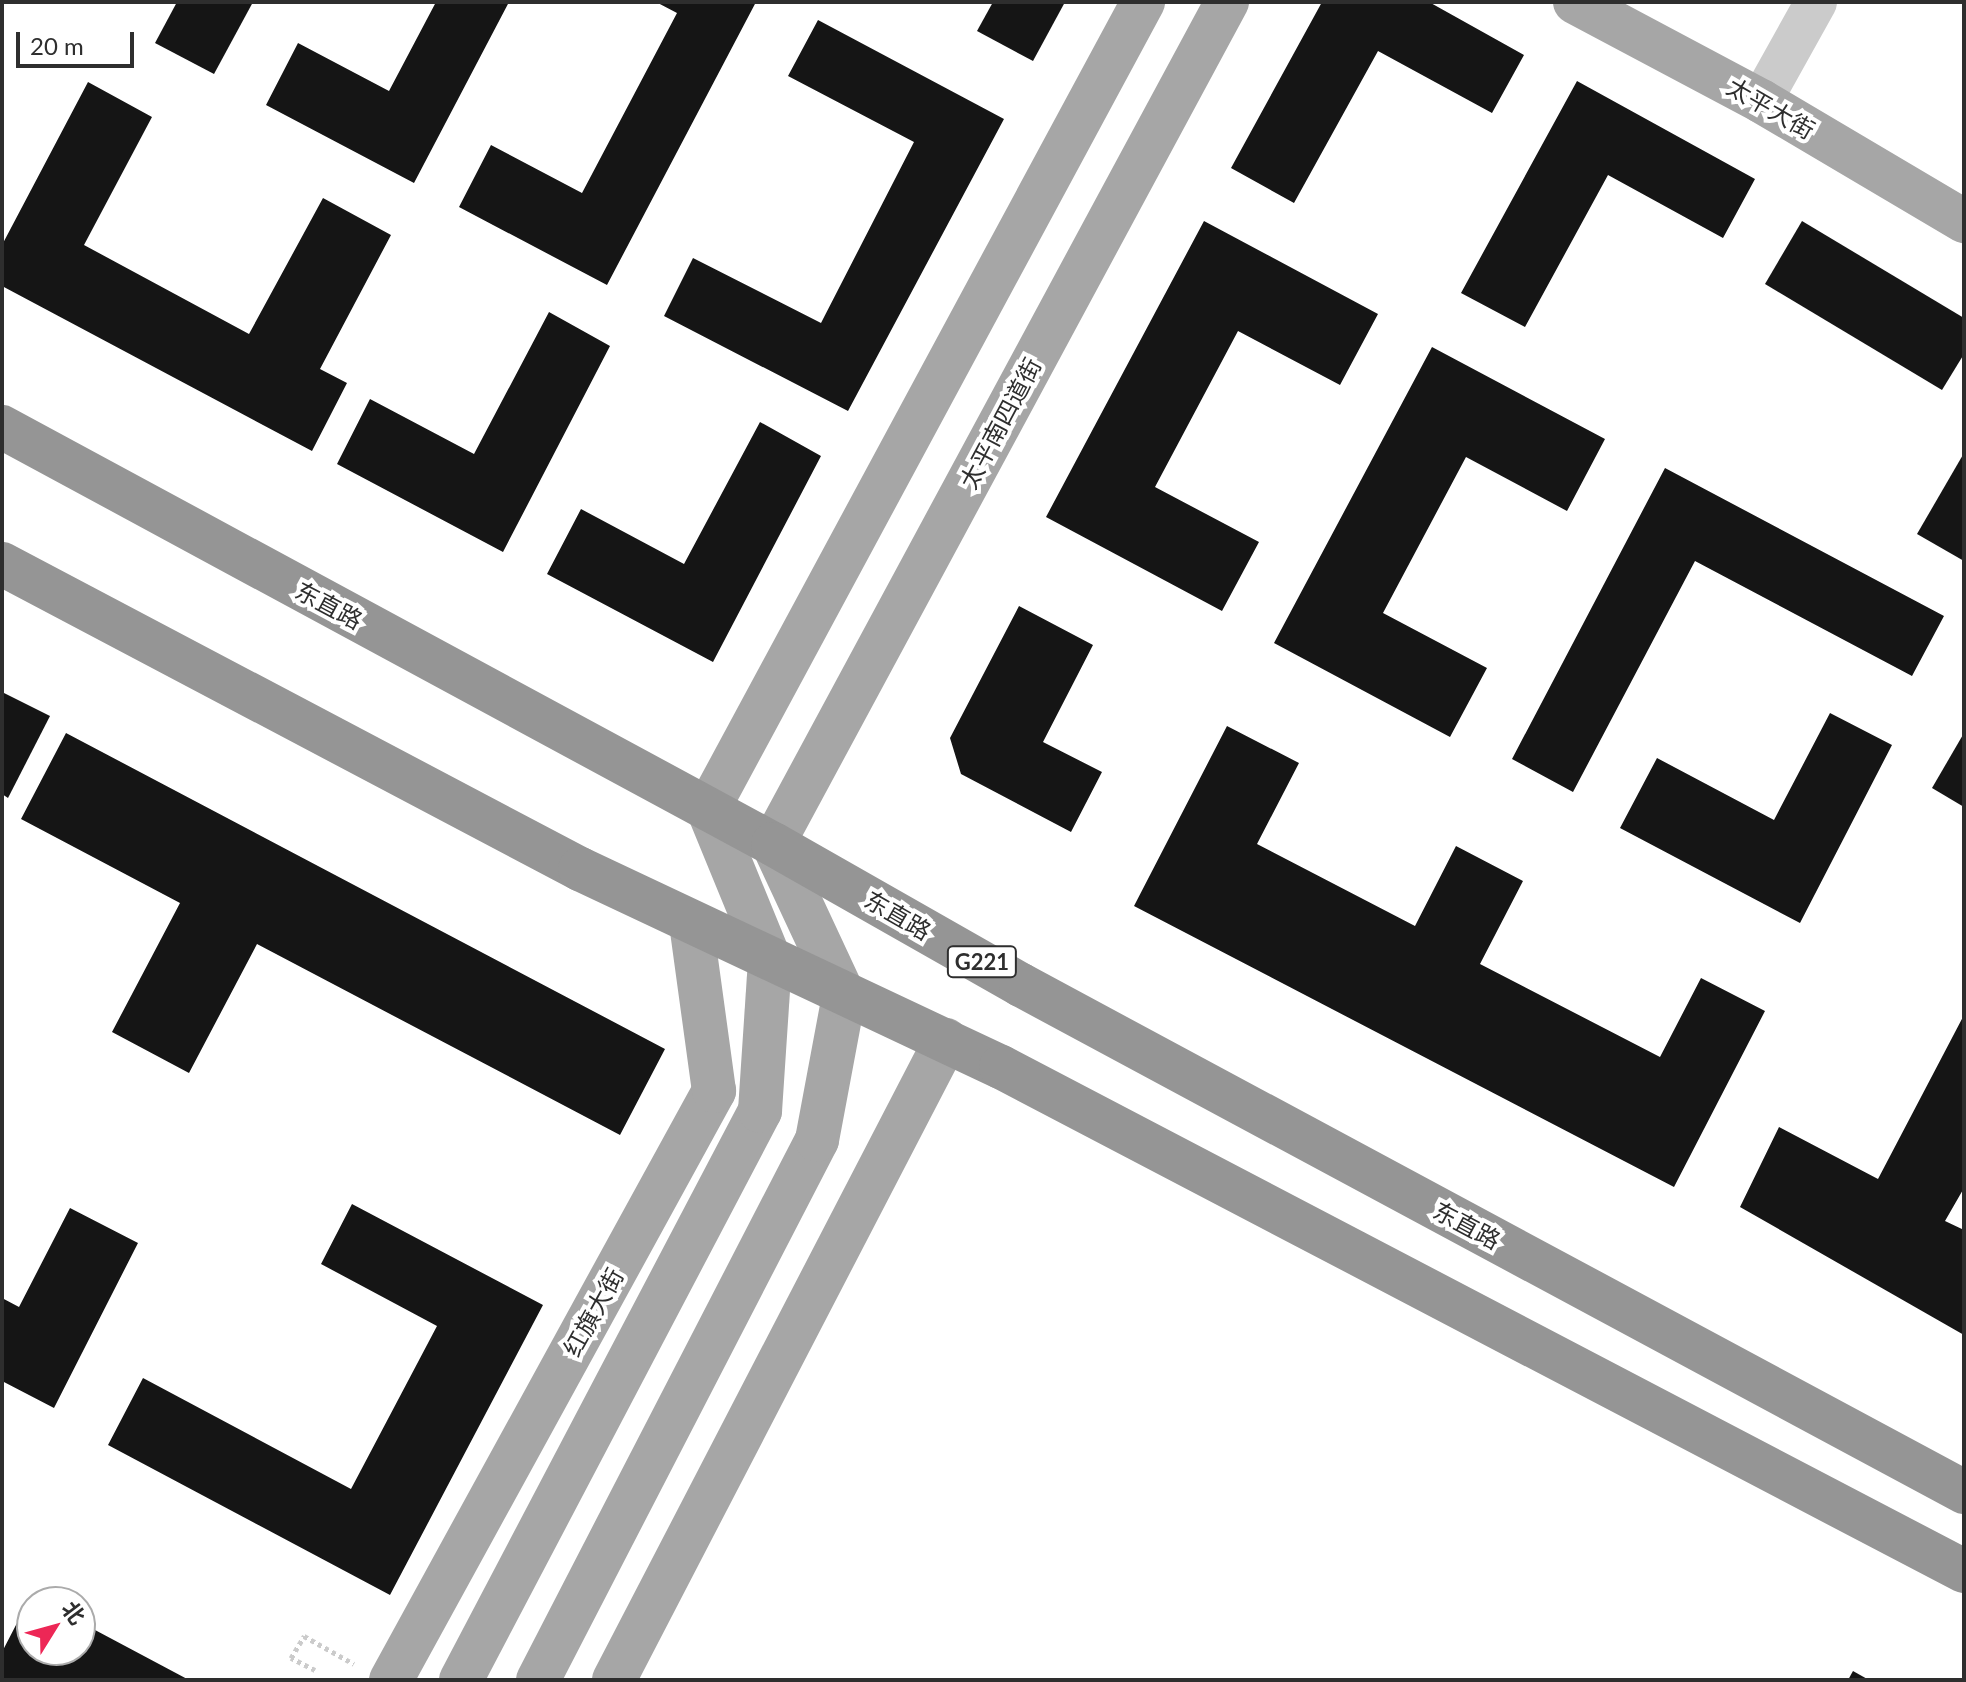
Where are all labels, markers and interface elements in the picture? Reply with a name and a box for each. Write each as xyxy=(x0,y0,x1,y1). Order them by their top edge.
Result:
scale bar xyxy=(20,16,138,66)
text: 20 m xyxy=(30,31,84,60)
street label: 太平大街 xyxy=(1722,72,1820,144)
street label: 太平南四道街 xyxy=(953,353,1047,493)
street label: 东直路 xyxy=(290,575,368,635)
street label: 东直路 xyxy=(860,885,936,945)
road number: G221 xyxy=(946,944,1018,980)
street label: 东直路 xyxy=(1428,1195,1506,1255)
street label: 红旗大街 xyxy=(557,1263,629,1361)
north arrow xyxy=(16,1586,96,1666)
text: 北 xyxy=(57,1596,91,1629)

